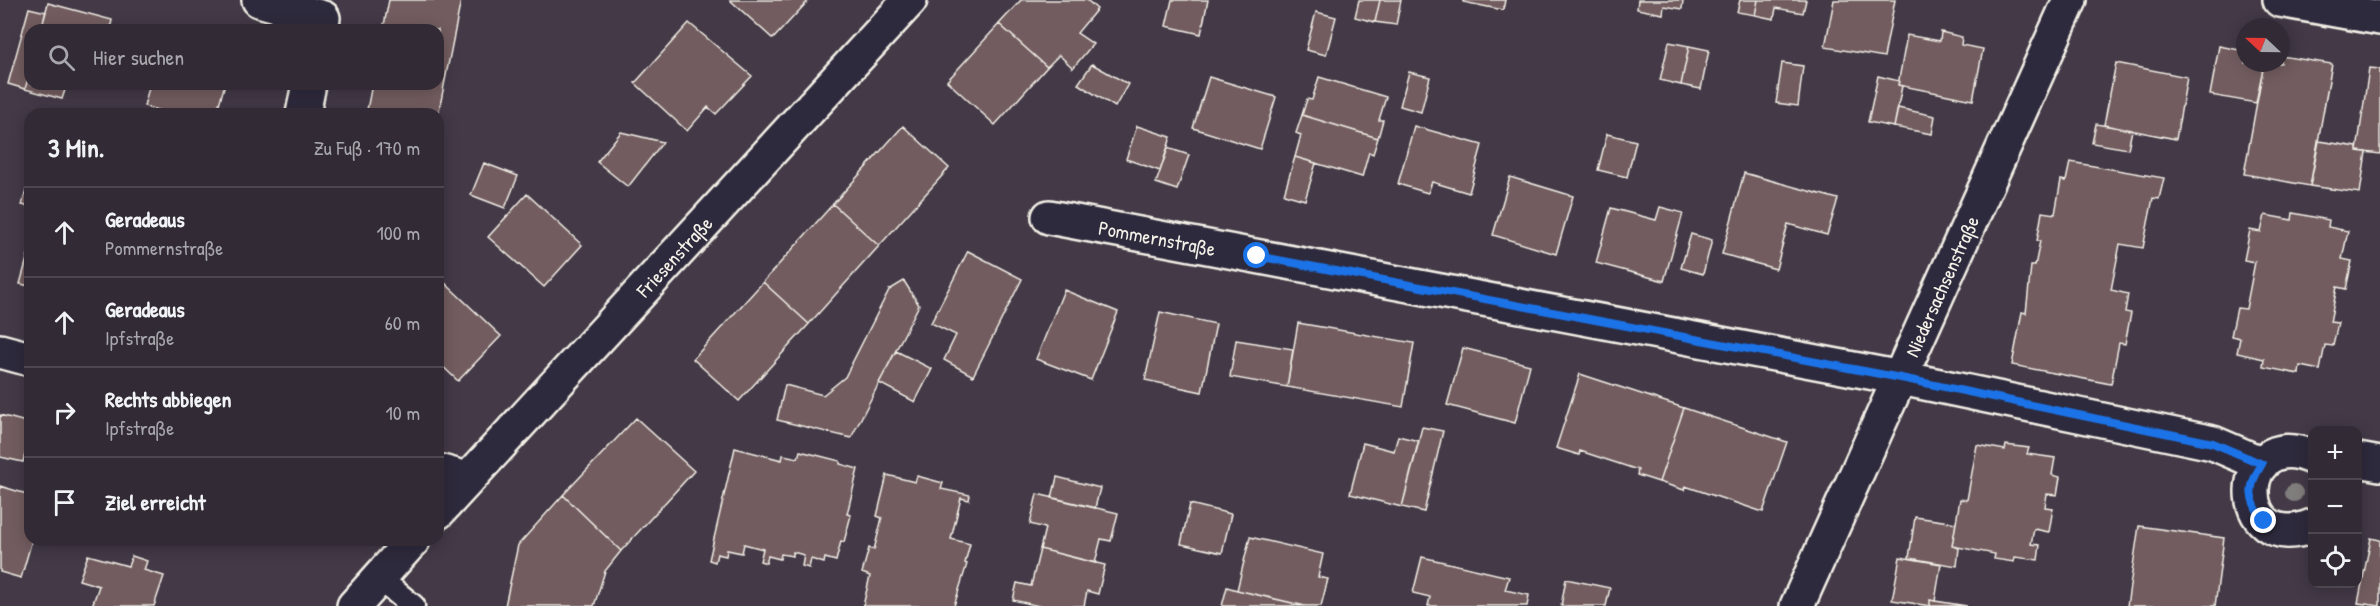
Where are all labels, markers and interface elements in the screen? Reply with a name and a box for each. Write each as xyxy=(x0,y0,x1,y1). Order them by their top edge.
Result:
north arrow xyxy=(2236,18,2290,72)
search box xyxy=(24,24,444,90)
icon: search xyxy=(45,41,78,74)
text: Hier suchen xyxy=(93,42,184,72)
text: 3 Min. xyxy=(48,130,104,165)
text: Zu Fuß · 170 m xyxy=(314,134,420,161)
text: Geradeaus xyxy=(105,204,185,234)
street label: Friesenstraße xyxy=(629,210,718,303)
street label: Niedersachsenstraße xyxy=(1898,211,1985,361)
street label: Pommernstraße xyxy=(1096,213,1218,262)
icon: ahead xyxy=(48,216,81,249)
text: 100 m xyxy=(377,219,420,246)
text: Pommernstraße xyxy=(105,234,223,261)
route start xyxy=(1243,242,1269,268)
text: Geradeaus xyxy=(105,294,185,324)
icon: ahead xyxy=(48,306,81,339)
text: 60 m xyxy=(385,309,420,336)
text: Ipfstraße xyxy=(105,324,174,351)
text: Rechts abbiegen xyxy=(105,384,232,414)
icon: right xyxy=(48,396,81,429)
text: 10 m xyxy=(386,399,420,426)
text: Ipfstraße xyxy=(105,414,174,441)
map controls xyxy=(2308,426,2362,588)
button: + xyxy=(2308,426,2362,480)
button: − xyxy=(2308,480,2362,534)
icon: arrive xyxy=(48,486,81,519)
text: Ziel erreicht xyxy=(105,487,205,517)
route end xyxy=(2250,507,2276,533)
button: locate xyxy=(2308,534,2362,588)

